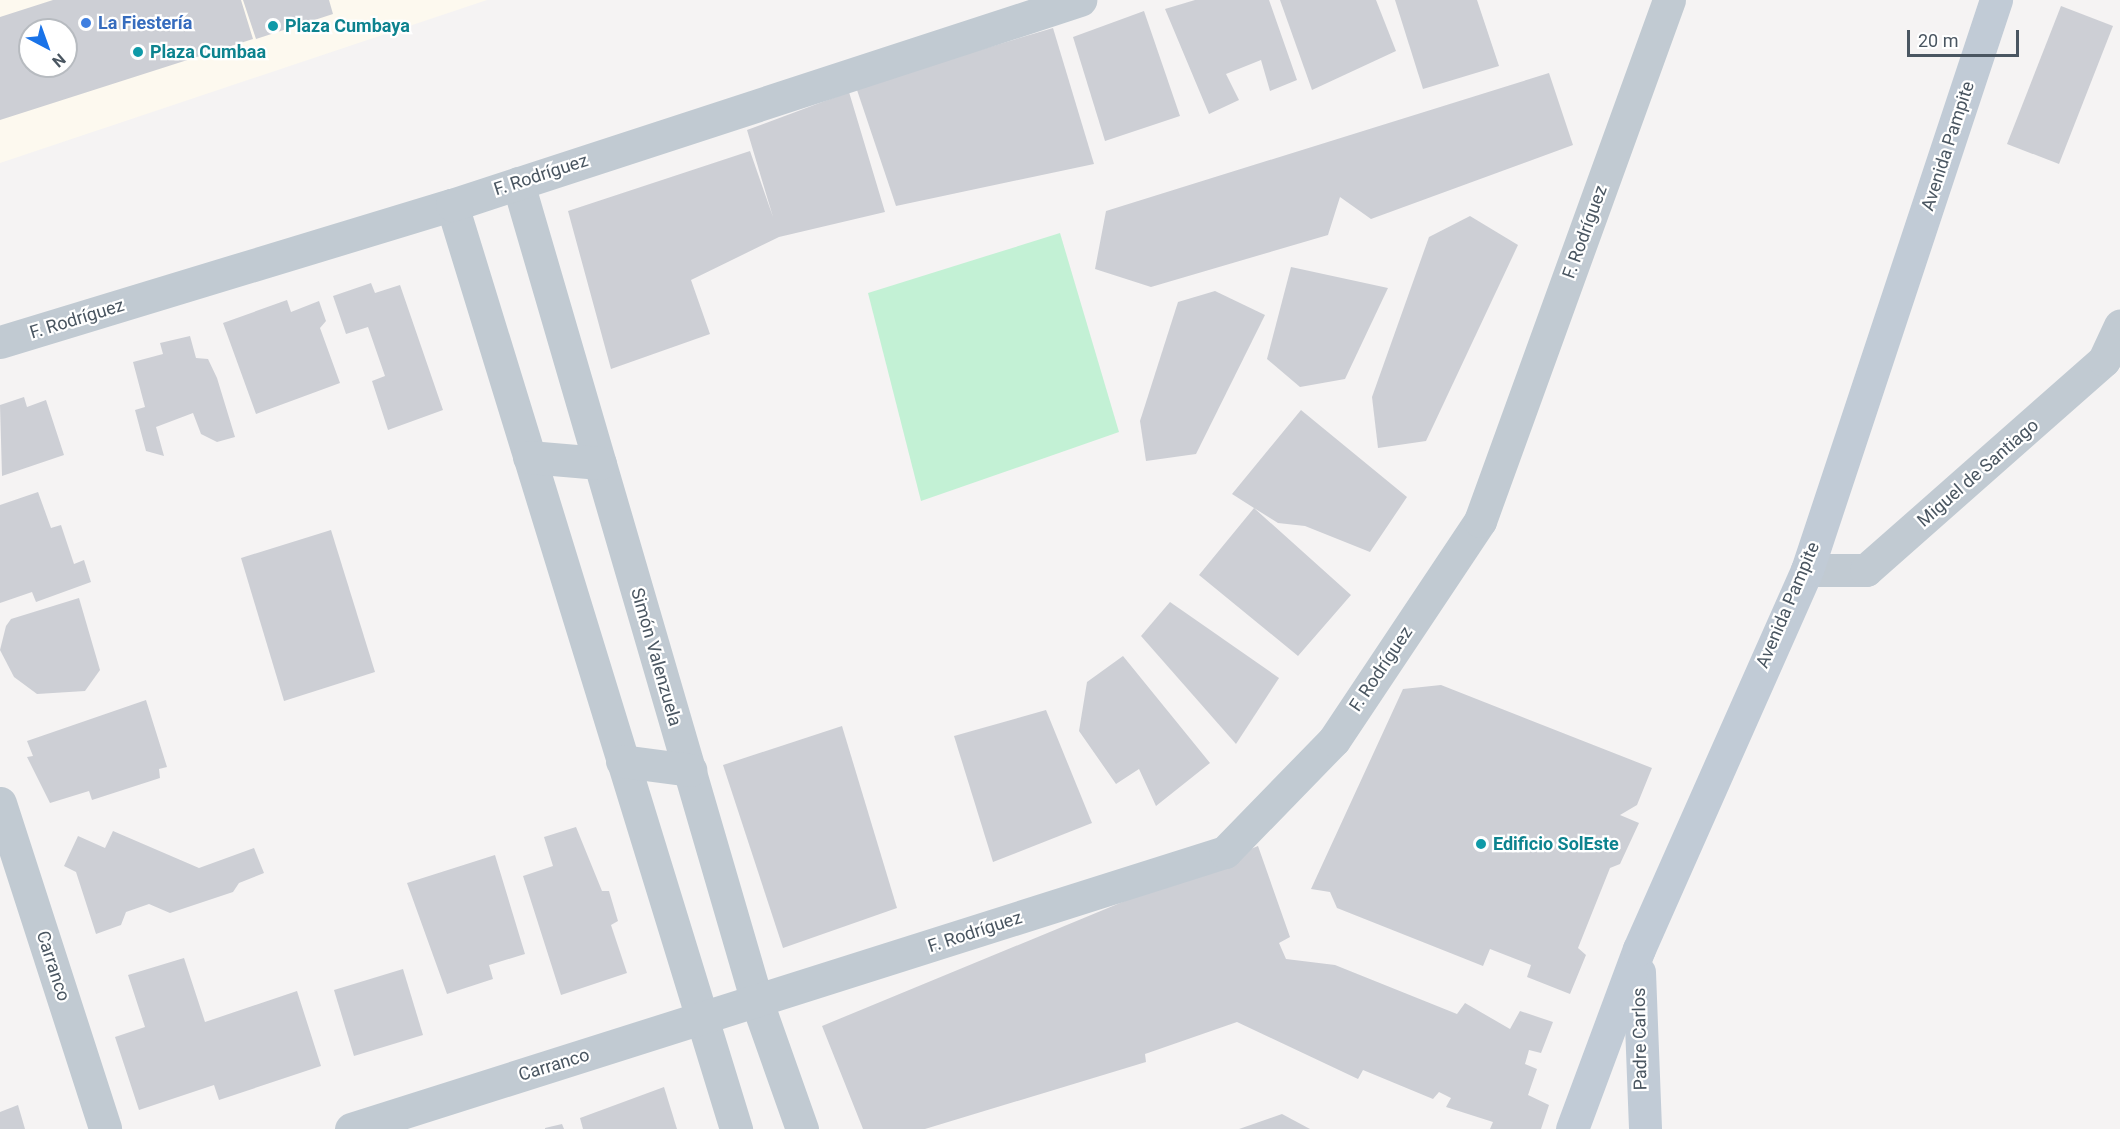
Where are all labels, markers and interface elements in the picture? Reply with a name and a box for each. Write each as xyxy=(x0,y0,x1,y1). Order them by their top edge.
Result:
place label: La Fiestería xyxy=(98,12,192,34)
place label: Plaza Cumbaya xyxy=(285,15,410,37)
marker: La Fiestería xyxy=(79,16,93,30)
north arrow xyxy=(18,18,78,78)
scale bar xyxy=(1910,18,2022,56)
marker: Plaza Cumbaya xyxy=(266,19,280,33)
text: 20 m xyxy=(1918,30,1958,51)
place label: Plaza Cumbaa xyxy=(150,41,266,63)
marker: Plaza Cumbaa xyxy=(131,45,145,59)
text: N xyxy=(48,50,69,71)
street label: Avenida Pampite xyxy=(1917,78,1979,214)
street label: F. Rodríguez xyxy=(491,150,591,200)
street label: F. Rodríguez xyxy=(1558,182,1612,282)
street label: F. Rodríguez xyxy=(27,294,127,344)
street label: Miguel de Santiago xyxy=(1913,414,2043,532)
street label: Avenida Pampite xyxy=(1752,539,1824,671)
street label: Simón Valenzuela xyxy=(626,585,686,729)
street label: F. Rodríguez xyxy=(1345,622,1417,716)
place label: Edificio SolEste xyxy=(1493,833,1619,855)
marker: Edificio SolEste xyxy=(1474,837,1488,851)
street label: F. Rodríguez xyxy=(925,907,1025,957)
street label: Carranco xyxy=(31,928,75,1004)
street label: Padre Carlos xyxy=(1628,987,1652,1091)
street label: Carranco xyxy=(516,1044,592,1086)

